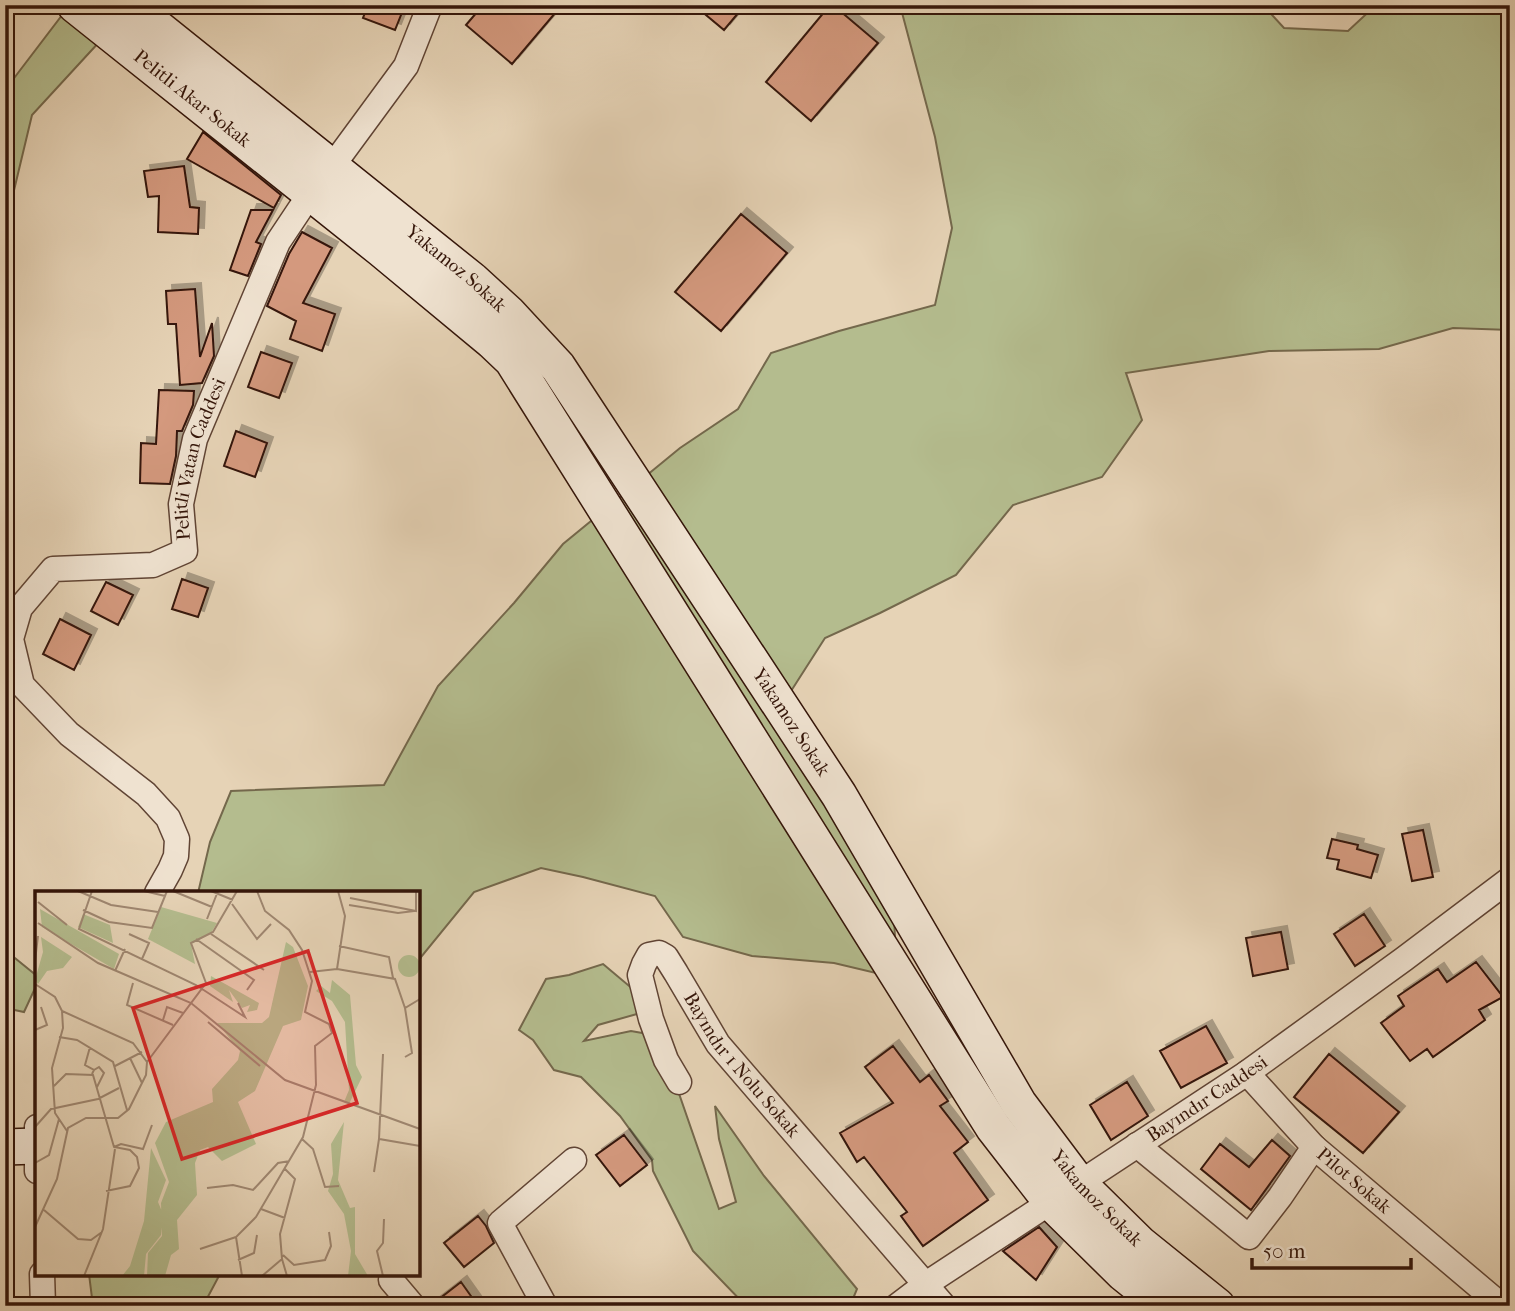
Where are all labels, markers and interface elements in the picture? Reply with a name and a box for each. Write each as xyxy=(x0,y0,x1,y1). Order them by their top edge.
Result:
street label: Pelitli Akar Sokak xyxy=(129,45,255,152)
street label: Yakamoz Sokak xyxy=(401,220,511,317)
street label: Pelitli Vatan Caddesi xyxy=(170,374,231,541)
street label: Yakamoz Sokak xyxy=(747,663,835,780)
inset map xyxy=(35,891,420,1276)
street label: Bayındır 1 Nolu Sokak xyxy=(679,988,805,1142)
street label: Bayındır Caddesi xyxy=(1143,1051,1272,1147)
street label: Pilot Sokak xyxy=(1312,1143,1396,1218)
street label: Yakamoz Sokak xyxy=(1046,1145,1147,1251)
scale bar xyxy=(1252,1227,1412,1271)
text: 50 m xyxy=(1263,1239,1306,1263)

